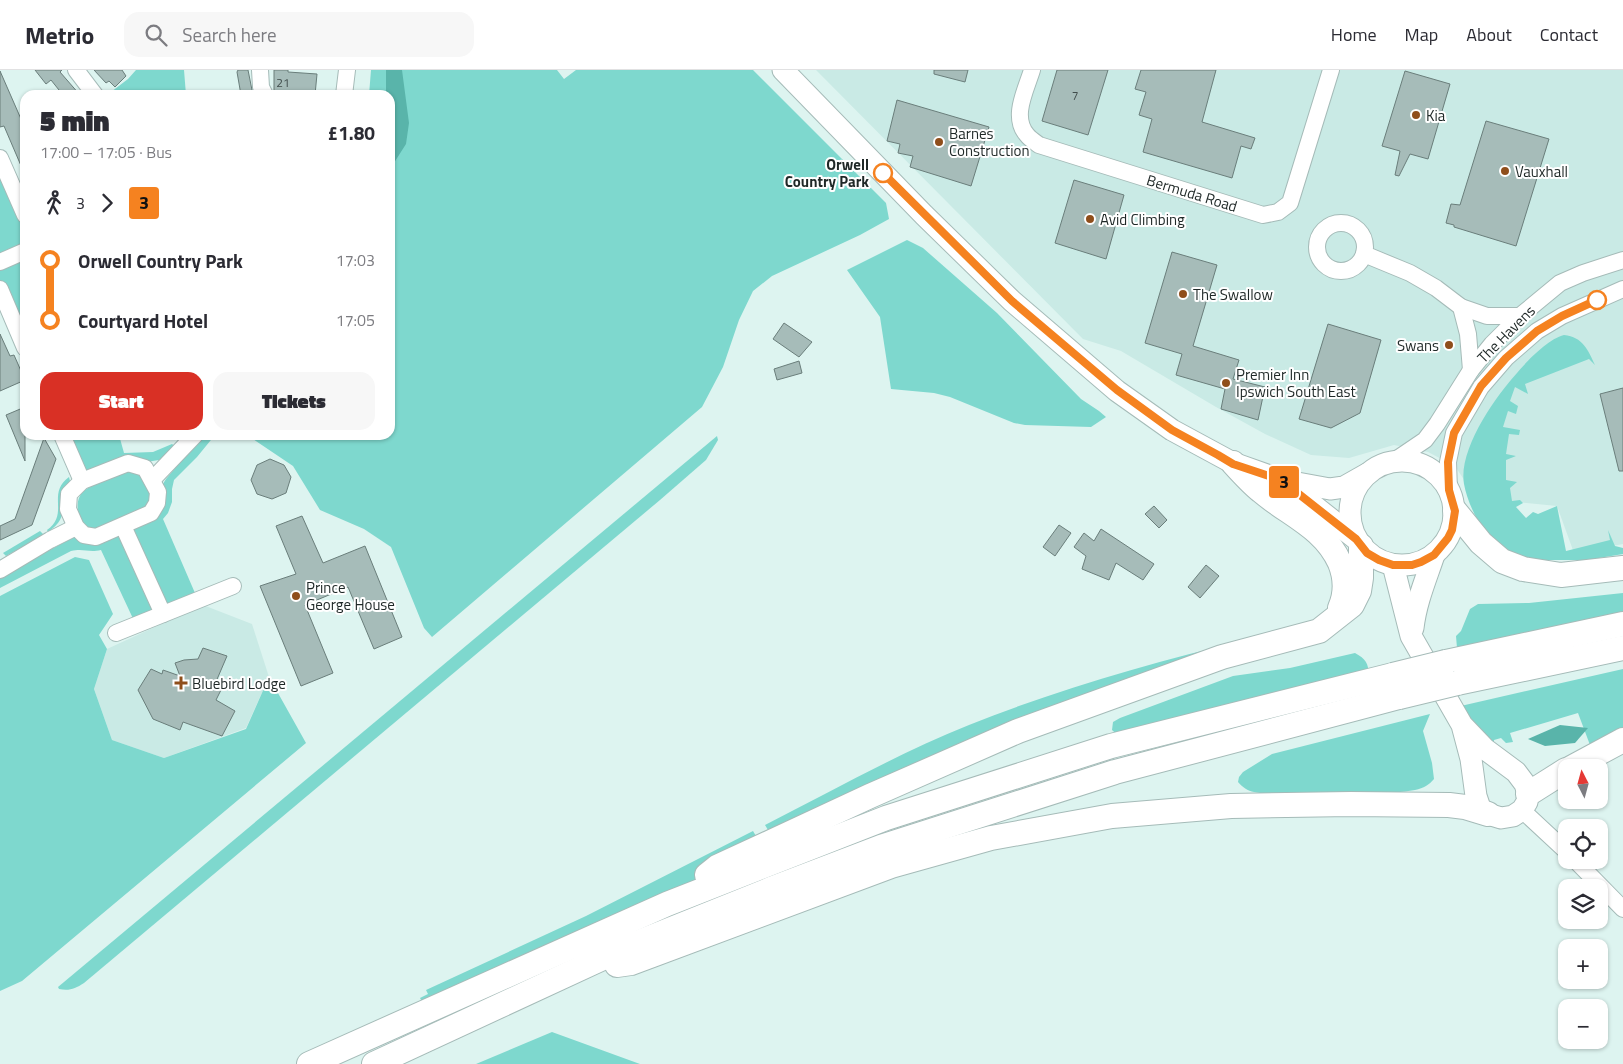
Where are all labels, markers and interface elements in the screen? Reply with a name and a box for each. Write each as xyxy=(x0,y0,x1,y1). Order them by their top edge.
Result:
search box xyxy=(124,12,474,57)
text: Metrio xyxy=(25,17,94,53)
text: Search here xyxy=(182,20,277,49)
icon: search xyxy=(142,21,170,49)
text: Home xyxy=(1331,21,1377,48)
text: Map xyxy=(1405,21,1438,48)
text: About xyxy=(1466,21,1512,48)
text: Contact xyxy=(1540,21,1598,48)
house number: 21 xyxy=(276,73,290,92)
house number: 7 xyxy=(1072,86,1078,105)
text: 5 min xyxy=(40,99,110,142)
place label: Kia xyxy=(1426,104,1446,127)
marker: Kia xyxy=(1410,109,1422,121)
text: £1.80 xyxy=(328,118,375,147)
place label: Barnes Construction xyxy=(949,122,1029,162)
marker: Barnes Construction xyxy=(933,136,945,148)
text: 17:00 – 17:05 · Bus xyxy=(40,140,172,164)
place label: Orwell Country Park xyxy=(785,153,869,193)
place label: Vauxhall xyxy=(1515,160,1568,183)
marker: Orwell Country Park xyxy=(873,163,893,183)
marker: Vauxhall xyxy=(1499,165,1511,177)
street label: Bermuda Road xyxy=(1144,168,1240,218)
icon: walk xyxy=(40,189,68,217)
icon: forward xyxy=(93,189,121,217)
text: 3 xyxy=(139,189,149,216)
text: 3 xyxy=(76,191,85,215)
place label: Avid Climbing xyxy=(1100,208,1185,231)
marker: Avid Climbing xyxy=(1084,213,1096,225)
text: Orwell Country Park xyxy=(78,246,243,275)
text: 17:03 xyxy=(336,248,375,272)
place label: The Swallow xyxy=(1193,283,1273,306)
marker: The Swallow xyxy=(1177,288,1189,300)
unlabelled marker xyxy=(1587,290,1607,310)
street label: The Havens xyxy=(1472,300,1540,368)
text: Courtyard Hotel xyxy=(78,306,208,335)
text: 17:05 xyxy=(336,308,375,332)
place label: Swans xyxy=(1397,334,1439,357)
marker: Swans xyxy=(1443,339,1455,351)
place label: Premier Inn Ipswich South East xyxy=(1236,363,1357,403)
button: Start xyxy=(40,372,203,430)
button: Tickets xyxy=(213,372,375,430)
marker: Premier Inn Ipswich South East xyxy=(1220,377,1232,389)
line badge: 3 xyxy=(1268,466,1300,498)
text: 3 xyxy=(1279,468,1289,495)
place label: Prince George House xyxy=(306,576,395,616)
marker: Prince George House xyxy=(290,590,302,602)
place label: Bluebird Lodge xyxy=(192,672,286,695)
marker: Bluebird Lodge xyxy=(174,676,188,690)
north arrow xyxy=(1558,759,1608,809)
map controls xyxy=(1558,759,1608,1049)
button: locate xyxy=(1558,819,1608,869)
button: layers xyxy=(1558,879,1608,929)
button: + xyxy=(1558,939,1608,989)
button: − xyxy=(1558,999,1608,1049)

